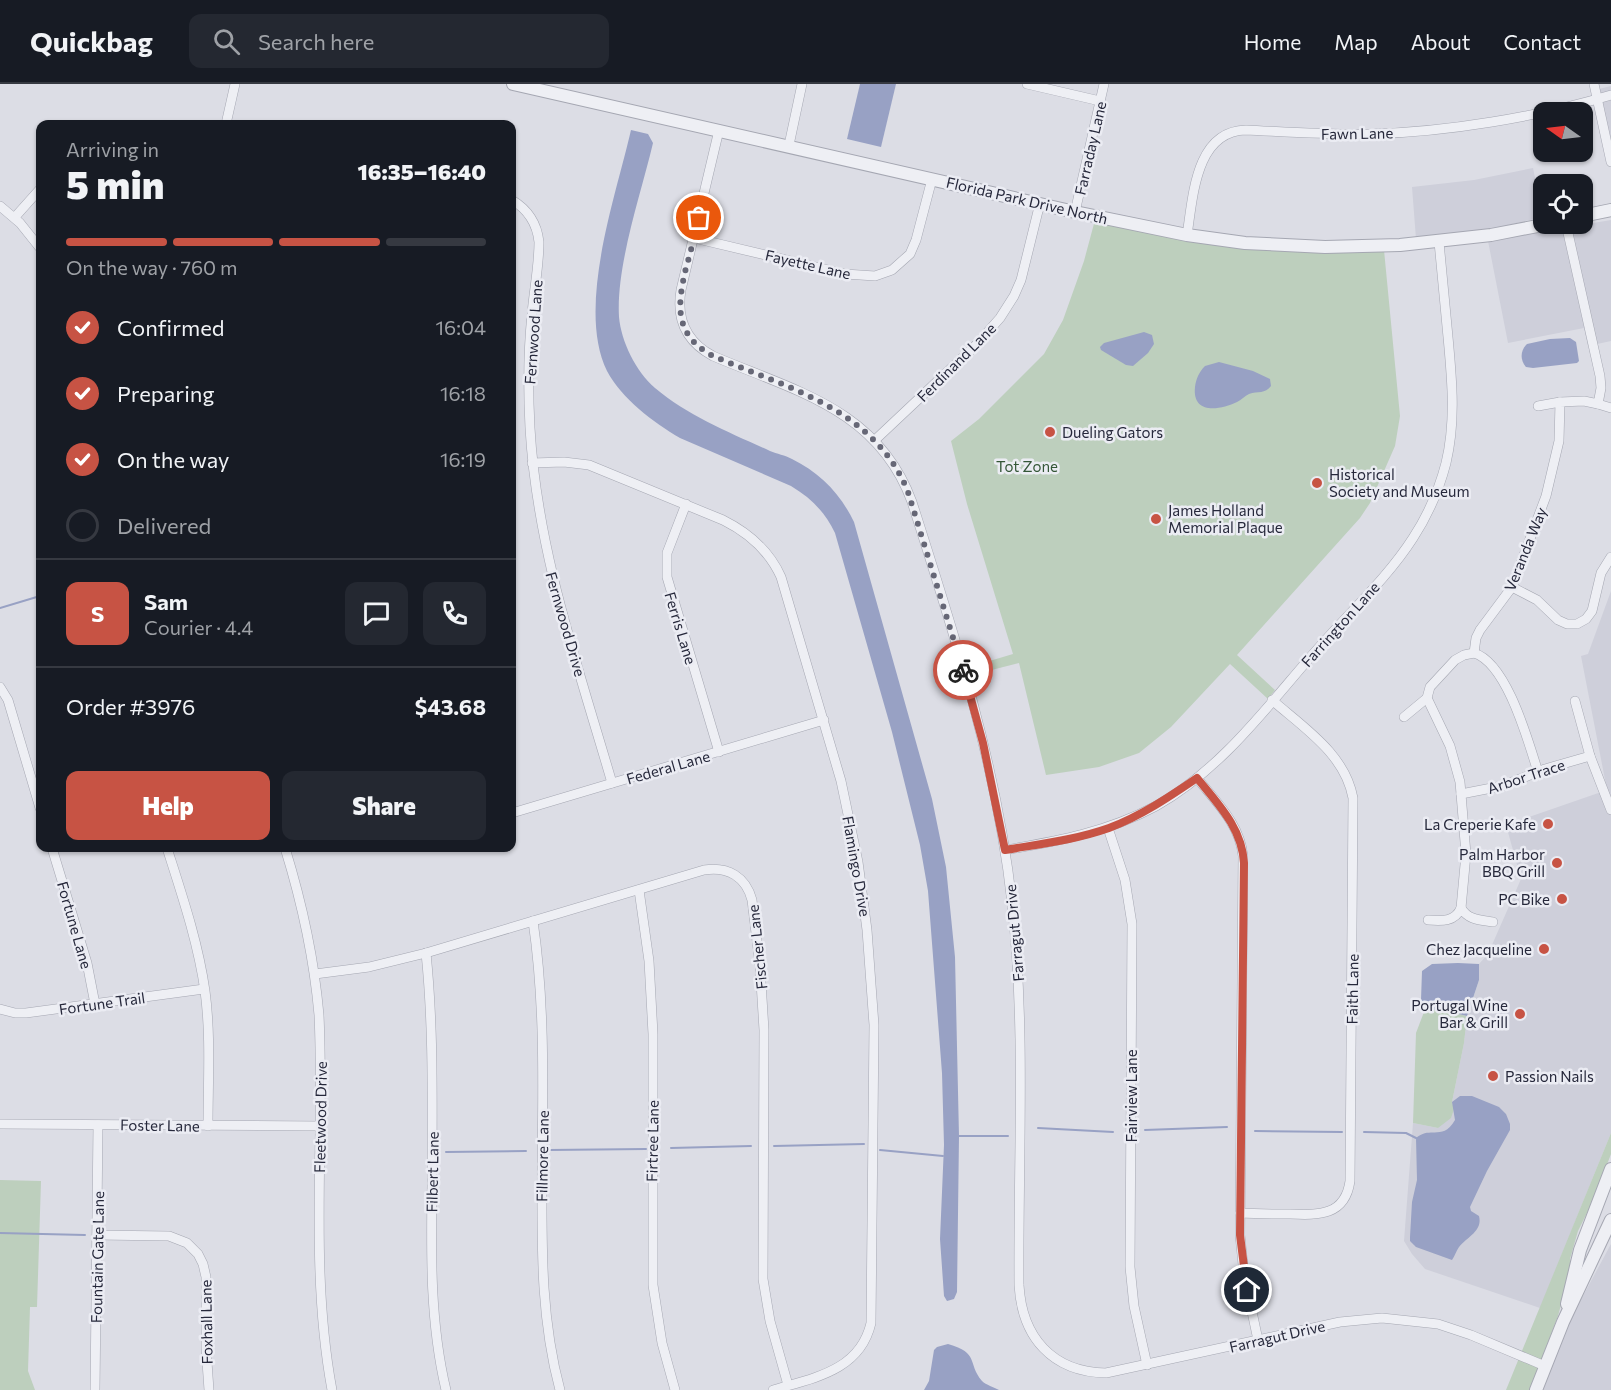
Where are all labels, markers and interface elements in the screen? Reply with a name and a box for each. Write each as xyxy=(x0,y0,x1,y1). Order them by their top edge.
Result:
search box xyxy=(189,14,609,68)
text: Quickbag xyxy=(30,24,153,58)
icon: search xyxy=(210,25,243,58)
text: Search here xyxy=(258,28,374,55)
text: Home xyxy=(1244,29,1301,54)
text: Map xyxy=(1334,29,1378,54)
text: About xyxy=(1411,29,1470,54)
text: Contact xyxy=(1503,29,1581,54)
street label: Farraday Lane xyxy=(1070,99,1110,197)
north arrow xyxy=(1533,102,1593,162)
map controls xyxy=(1533,102,1593,234)
street label: Fawn Lane xyxy=(1321,123,1393,143)
text: Arriving in xyxy=(66,137,159,161)
text: 16:35–16:40 xyxy=(358,158,486,185)
text: 5 min xyxy=(66,159,164,207)
street label: Florida Park Drive North xyxy=(945,173,1109,227)
button: locate xyxy=(1533,174,1593,234)
pin xyxy=(673,192,724,243)
icon: bag xyxy=(682,201,715,234)
street label: Fayette Lane xyxy=(763,245,853,283)
text: On the way · 760 m xyxy=(66,255,237,279)
street label: Fernwood Lane xyxy=(520,279,546,385)
icon: check xyxy=(66,311,99,344)
text: Confirmed xyxy=(117,314,224,341)
text: 16:04 xyxy=(436,315,486,339)
street label: Ferdinand Lane xyxy=(913,319,999,405)
icon: check xyxy=(66,377,99,410)
text: Preparing xyxy=(117,380,214,407)
text: 16:18 xyxy=(440,381,486,405)
place label: Dueling Gators xyxy=(1062,423,1163,441)
marker: Dueling Gators xyxy=(1043,425,1057,439)
icon: check xyxy=(66,443,99,476)
text: On the way xyxy=(117,446,229,473)
text: 16:19 xyxy=(440,447,486,471)
park label: Tot Zone xyxy=(996,457,1058,475)
place label: Historical Society and Museum xyxy=(1329,465,1470,500)
marker: Historical Society and Museum xyxy=(1310,476,1324,490)
place label: James Holland Memorial Plaque xyxy=(1168,501,1283,536)
street label: Veranda Way xyxy=(1500,504,1550,594)
text: Delivered xyxy=(117,512,211,539)
marker: James Holland Memorial Plaque xyxy=(1149,512,1163,526)
street label: Fernwood Drive xyxy=(542,570,590,678)
street label: Farrington Lane xyxy=(1297,578,1383,670)
button: chat xyxy=(345,582,408,645)
button: phone xyxy=(423,582,486,645)
text: Sam xyxy=(144,588,188,615)
street label: Ferris Lane xyxy=(661,590,701,666)
text: S xyxy=(91,600,104,627)
text: Courier · 4.4 xyxy=(144,615,253,639)
courier xyxy=(933,640,993,700)
icon: bike xyxy=(947,654,980,687)
text: Order #3976 xyxy=(66,693,195,720)
text: $43.68 xyxy=(415,693,486,720)
street label: Federal Lane xyxy=(624,746,712,788)
street label: Arbor Trace xyxy=(1485,755,1567,797)
button: Help xyxy=(66,771,270,840)
button: Share xyxy=(282,771,486,840)
street label: Flamingo Drive xyxy=(839,814,875,918)
place label: La Creperie Kafe xyxy=(1424,815,1536,833)
marker: La Creperie Kafe xyxy=(1541,817,1555,831)
place label: Palm Harbor BBQ Grill xyxy=(1459,845,1545,880)
marker: Palm Harbor BBQ Grill xyxy=(1550,856,1564,870)
street label: Fortune Lane xyxy=(54,879,96,971)
street label: Farragut Drive xyxy=(1001,884,1027,982)
place label: PC Bike xyxy=(1498,890,1550,908)
marker: PC Bike xyxy=(1555,892,1569,906)
street label: Fischer Lane xyxy=(744,904,770,990)
place label: Chez Jacqueline xyxy=(1426,940,1532,958)
marker: Chez Jacqueline xyxy=(1537,942,1551,956)
street label: Faith Lane xyxy=(1342,953,1362,1024)
street label: Fortune Trail xyxy=(58,988,146,1018)
place label: Portugal Wine Bar & Grill xyxy=(1411,996,1508,1031)
marker: Portugal Wine Bar & Grill xyxy=(1513,1007,1527,1021)
street label: Fairview Lane xyxy=(1122,1049,1140,1143)
street label: Fleetwood Drive xyxy=(310,1061,330,1173)
place label: Passion Nails xyxy=(1505,1067,1594,1085)
marker: Passion Nails xyxy=(1486,1069,1500,1083)
street label: Firtree Lane xyxy=(642,1100,662,1182)
street label: Fillmore Lane xyxy=(532,1110,552,1202)
street label: Foster Lane xyxy=(120,1115,200,1135)
street label: Filbert Lane xyxy=(422,1131,442,1213)
street label: Fountain Gate Lane xyxy=(87,1191,107,1323)
pin xyxy=(1221,1264,1272,1315)
icon: home xyxy=(1230,1273,1263,1306)
street label: Foxhall Lane xyxy=(196,1279,216,1365)
street label: Farragut Drive xyxy=(1227,1316,1327,1356)

